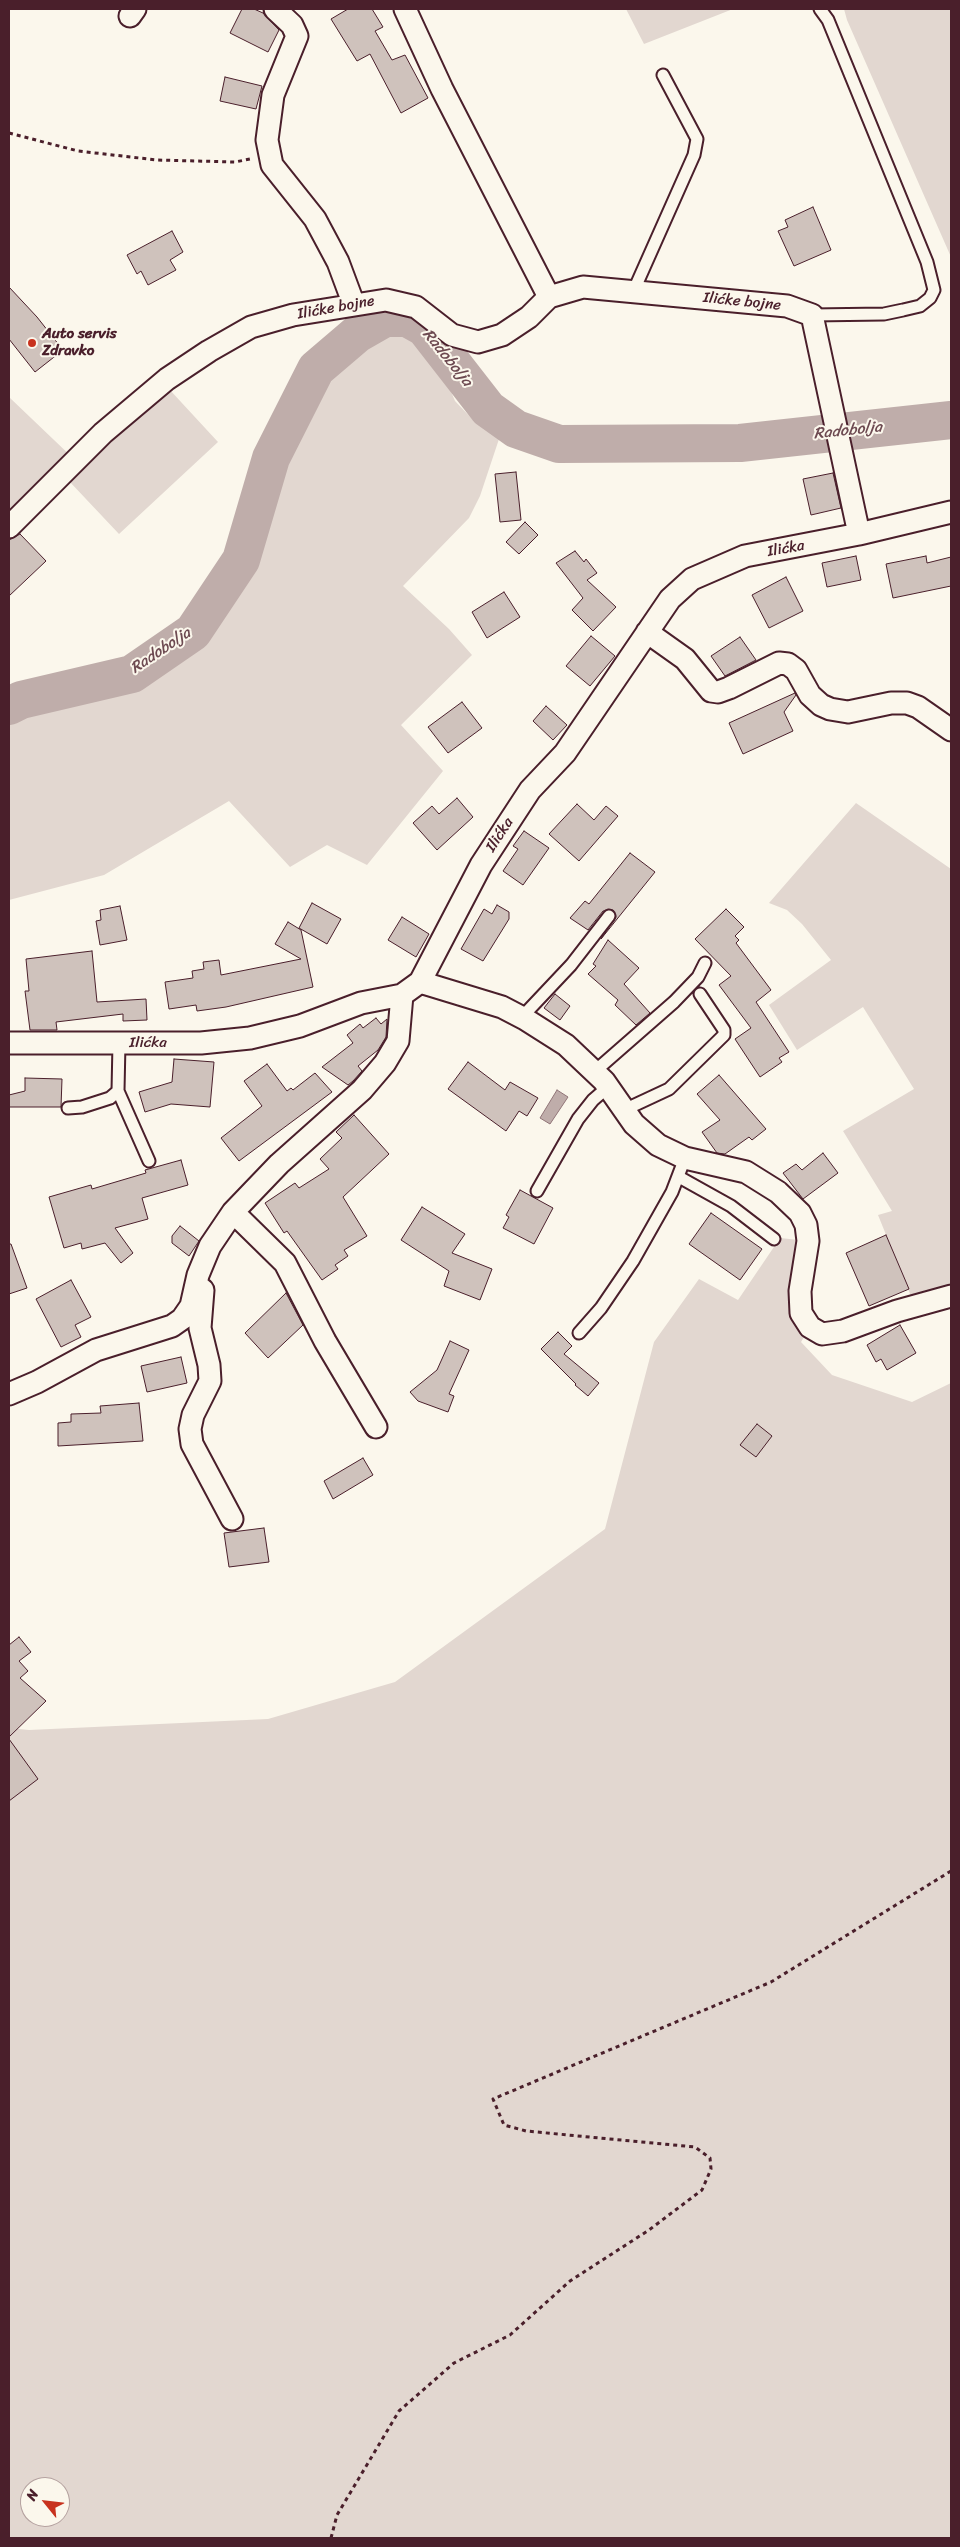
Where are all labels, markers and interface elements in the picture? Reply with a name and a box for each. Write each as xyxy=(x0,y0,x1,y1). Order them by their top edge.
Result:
street label: Ilićke bojne xyxy=(702,289,782,315)
street label: Ilićke bojne xyxy=(296,292,376,324)
place label: Auto servis Zdravko xyxy=(42,325,117,360)
water label: Radobolja xyxy=(418,325,476,391)
marker: Auto servis Zdravko xyxy=(26,337,38,349)
water label: Radobolja xyxy=(813,418,883,444)
street label: Ilićka xyxy=(766,537,806,561)
water label: Radobolja xyxy=(127,624,195,678)
street label: Ilićka xyxy=(482,814,518,856)
street label: Ilićka xyxy=(129,1034,167,1052)
north arrow xyxy=(20,2477,70,2527)
text: N xyxy=(19,2485,46,2505)

